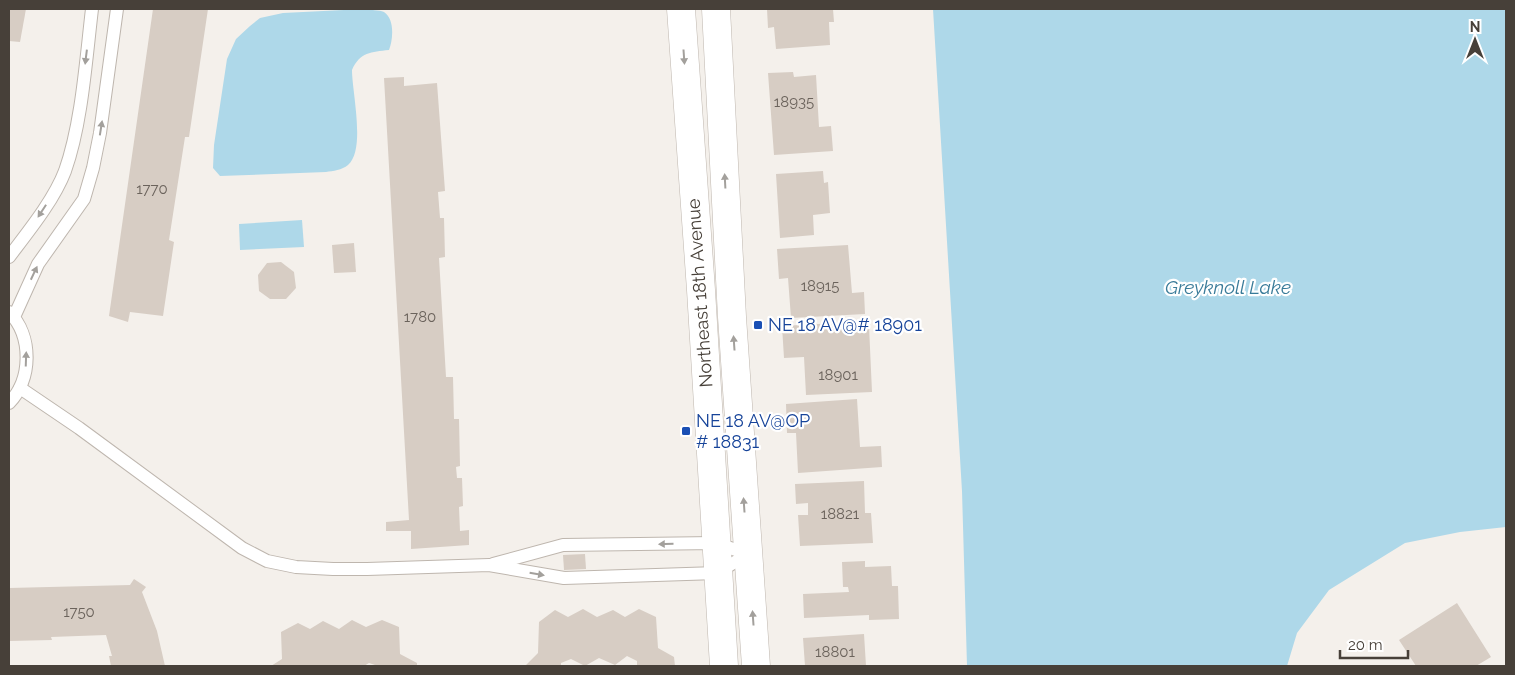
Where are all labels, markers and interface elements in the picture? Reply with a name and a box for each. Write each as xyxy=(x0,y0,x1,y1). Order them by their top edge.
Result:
north arrow xyxy=(1450,15,1500,65)
text: N xyxy=(1470,19,1480,35)
one-way arrow xyxy=(82,49,90,65)
one-way arrow xyxy=(681,50,689,66)
house number: 18935 xyxy=(774,93,814,111)
one-way arrow xyxy=(97,119,105,135)
one-way arrow xyxy=(720,173,728,189)
house number: 1770 xyxy=(136,180,168,198)
street label: Northeast 18th Avenue xyxy=(682,198,717,388)
one-way arrow xyxy=(37,205,46,218)
one-way arrow xyxy=(31,266,39,280)
water label: Greyknoll Lake xyxy=(1165,276,1291,298)
house number: 18915 xyxy=(801,277,839,295)
house number: 1780 xyxy=(404,308,436,326)
place label: NE 18 AV@# 18901 xyxy=(768,314,922,335)
marker: NE 18 AV@# 18901 xyxy=(752,319,764,331)
one-way arrow xyxy=(729,335,737,351)
one-way arrow xyxy=(22,351,30,367)
house number: 18901 xyxy=(818,366,858,384)
place label: NE 18 AV@OP # 18831 xyxy=(696,410,810,452)
marker: NE 18 AV@OP # 18831 xyxy=(680,425,692,437)
one-way arrow xyxy=(740,497,748,513)
house number: 18821 xyxy=(821,505,860,523)
one-way arrow xyxy=(658,540,674,548)
one-way arrow xyxy=(530,570,546,578)
house number: 1750 xyxy=(63,603,95,621)
one-way arrow xyxy=(748,609,756,625)
scale bar xyxy=(1340,628,1408,660)
text: 20 m xyxy=(1348,636,1383,654)
house number: 18801 xyxy=(815,643,855,661)

